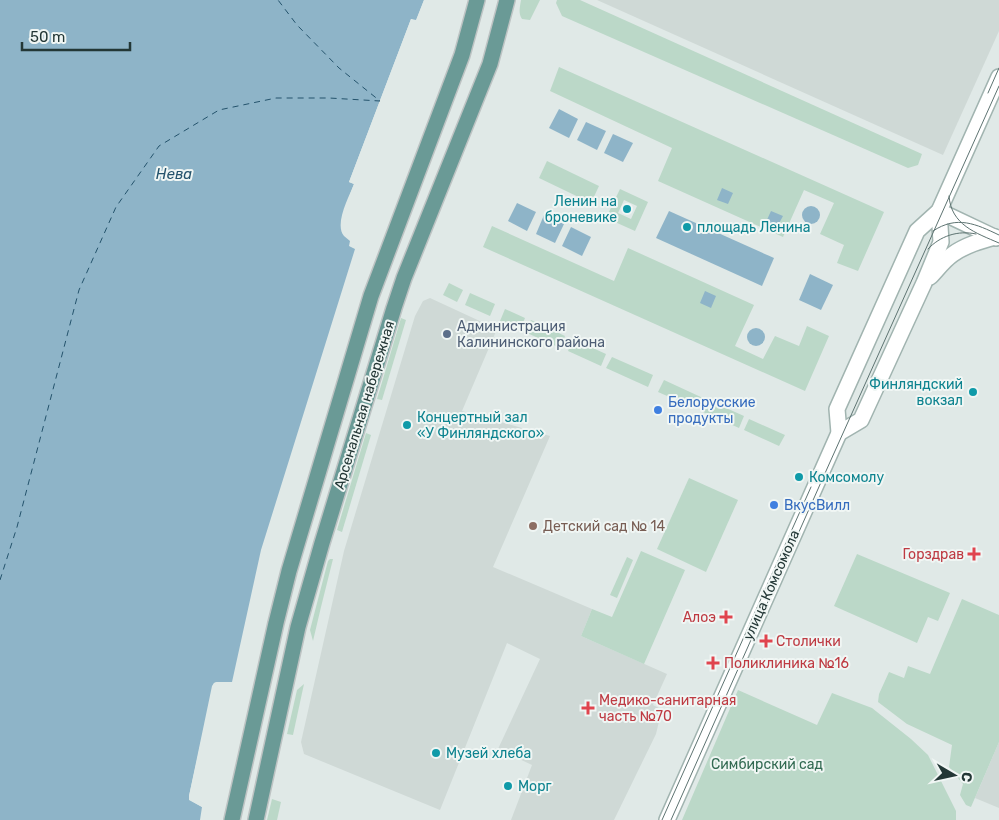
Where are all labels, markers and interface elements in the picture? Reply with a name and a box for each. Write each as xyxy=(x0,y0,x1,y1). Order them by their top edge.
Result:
scale bar xyxy=(22,20,130,52)
text: 50 m xyxy=(30,28,65,46)
water label: Нева xyxy=(156,165,192,183)
place label: Ленин на броневике xyxy=(545,193,617,226)
marker: Ленин на броневике xyxy=(621,203,633,215)
place label: площадь Ленина xyxy=(697,219,810,236)
marker: площадь Ленина xyxy=(681,221,693,233)
place label: Администрация Калининского района xyxy=(457,318,605,351)
street label: Арсенальная набережная xyxy=(331,319,398,492)
marker: Администрация Калининского района xyxy=(441,328,453,340)
place label: Финляндский вокзал xyxy=(869,376,963,409)
marker: Финляндский вокзал xyxy=(967,386,979,398)
place label: Белорусские продукты xyxy=(668,394,756,427)
marker: Белорусские продукты xyxy=(652,404,664,416)
place label: Концертный зал «У Финляндского» xyxy=(417,409,544,442)
marker: Концертный зал «У Финляндского» xyxy=(401,419,413,431)
place label: Комсомолу xyxy=(809,469,884,486)
marker: Комсомолу xyxy=(793,471,805,483)
place label: ВкусВилл xyxy=(784,497,850,514)
marker: ВкусВилл xyxy=(768,499,780,511)
place label: Детский сад № 14 xyxy=(543,518,666,535)
marker: Детский сад № 14 xyxy=(527,520,539,532)
street label: улица Комсомола xyxy=(740,527,803,643)
place label: Горздрав xyxy=(903,546,964,563)
marker: Горздрав xyxy=(968,548,980,560)
place label: Алоэ xyxy=(683,609,716,626)
marker: Алоэ xyxy=(720,611,732,623)
place label: Столички xyxy=(776,633,841,650)
marker: Столички xyxy=(760,635,772,647)
place label: Поликлиника №16 xyxy=(724,655,849,672)
marker: Поликлиника №16 xyxy=(706,656,720,670)
place label: Медико-санитарная часть №70 xyxy=(599,692,737,725)
marker: Медико-санитарная часть №70 xyxy=(581,701,595,715)
place label: Музей хлеба xyxy=(446,745,531,762)
marker: Музей хлеба xyxy=(430,747,442,759)
north arrow xyxy=(929,750,979,800)
park label: Симбирский сад xyxy=(711,756,823,773)
text: С xyxy=(957,771,976,783)
place label: Морг xyxy=(518,778,552,795)
marker: Морг xyxy=(502,780,514,792)

